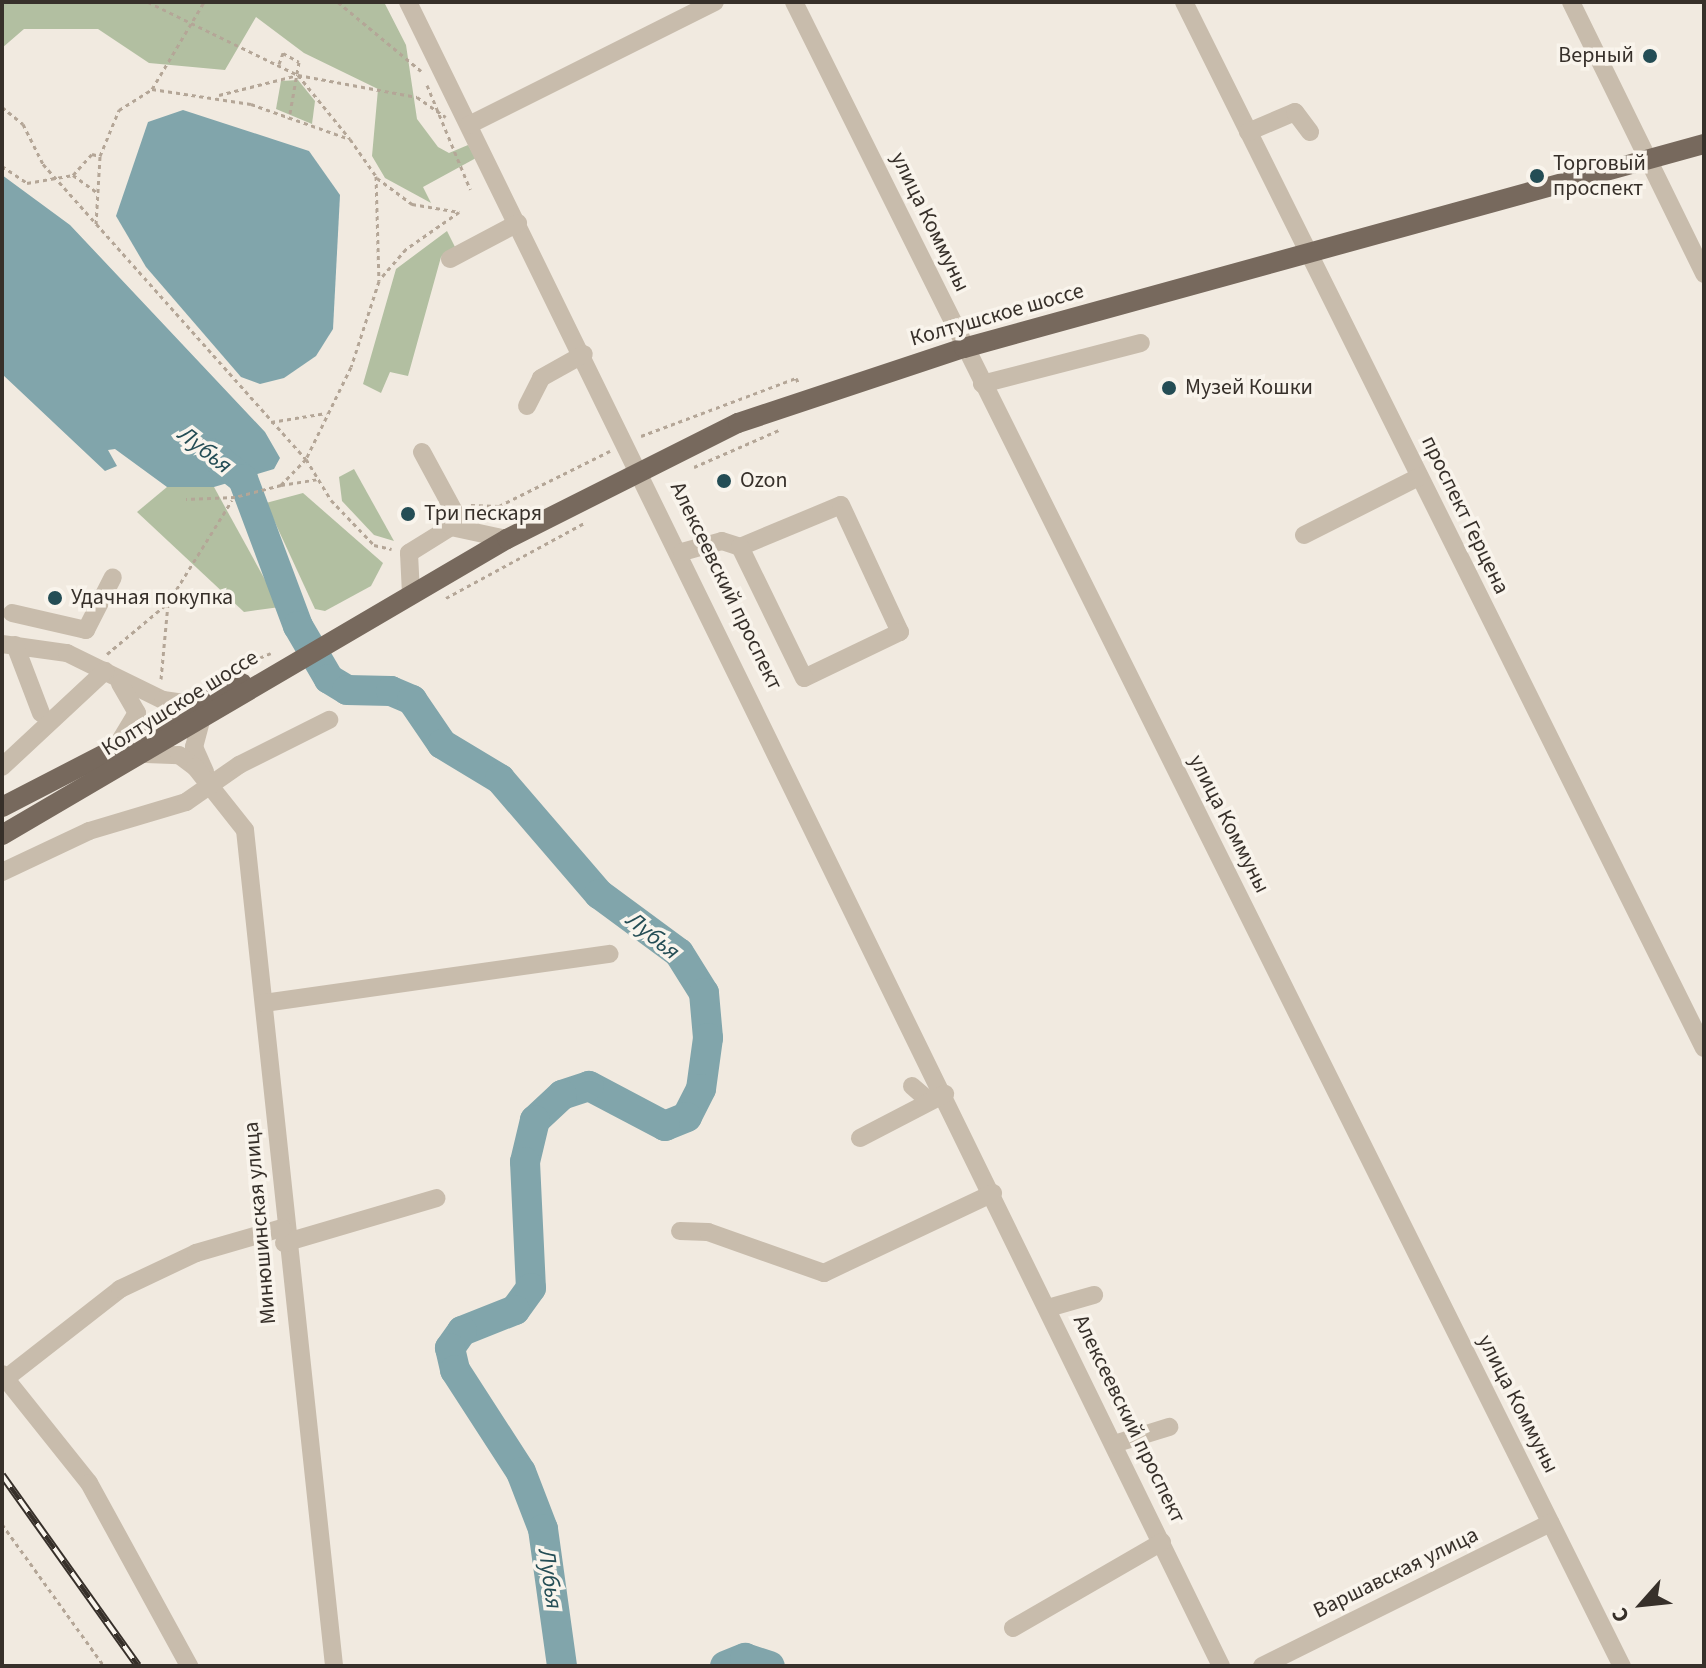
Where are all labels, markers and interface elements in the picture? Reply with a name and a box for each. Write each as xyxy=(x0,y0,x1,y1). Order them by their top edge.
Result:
place label: Верный xyxy=(1558,43,1634,69)
marker: Верный xyxy=(1641,47,1659,65)
street label: улица Коммуны xyxy=(885,148,975,296)
place label: Торговый проспект xyxy=(1553,150,1646,202)
marker: Торговый проспект xyxy=(1528,167,1546,185)
street label: Колтушское шоссе xyxy=(907,278,1087,352)
place label: Музей Кошки xyxy=(1185,375,1313,401)
marker: Музей Кошки xyxy=(1160,379,1178,397)
water label: Лубья xyxy=(172,420,238,480)
street label: проспект Герцена xyxy=(1415,432,1515,598)
place label: Ozon xyxy=(740,468,788,494)
marker: Ozon xyxy=(715,472,733,490)
street label: Алексеевский проспект xyxy=(664,478,788,694)
place label: Три пескаря xyxy=(424,501,542,527)
marker: Три пескаря xyxy=(399,505,417,523)
place label: Удачная покупка xyxy=(71,585,233,611)
marker: Удачная покупка xyxy=(46,589,64,607)
street label: Колтушское шоссе xyxy=(97,644,263,762)
street label: улица Коммуны xyxy=(1183,750,1275,898)
water label: Лубья xyxy=(620,906,686,966)
street label: Минюшинская улица xyxy=(238,1120,282,1326)
street label: Алексеевский проспект xyxy=(1067,1311,1191,1527)
street label: улица Коммуны xyxy=(1472,1330,1564,1478)
street label: Варшавская улица xyxy=(1309,1522,1483,1624)
water label: Лубья xyxy=(532,1547,568,1611)
north arrow xyxy=(1602,1564,1682,1644)
text: С xyxy=(1603,1602,1638,1628)

